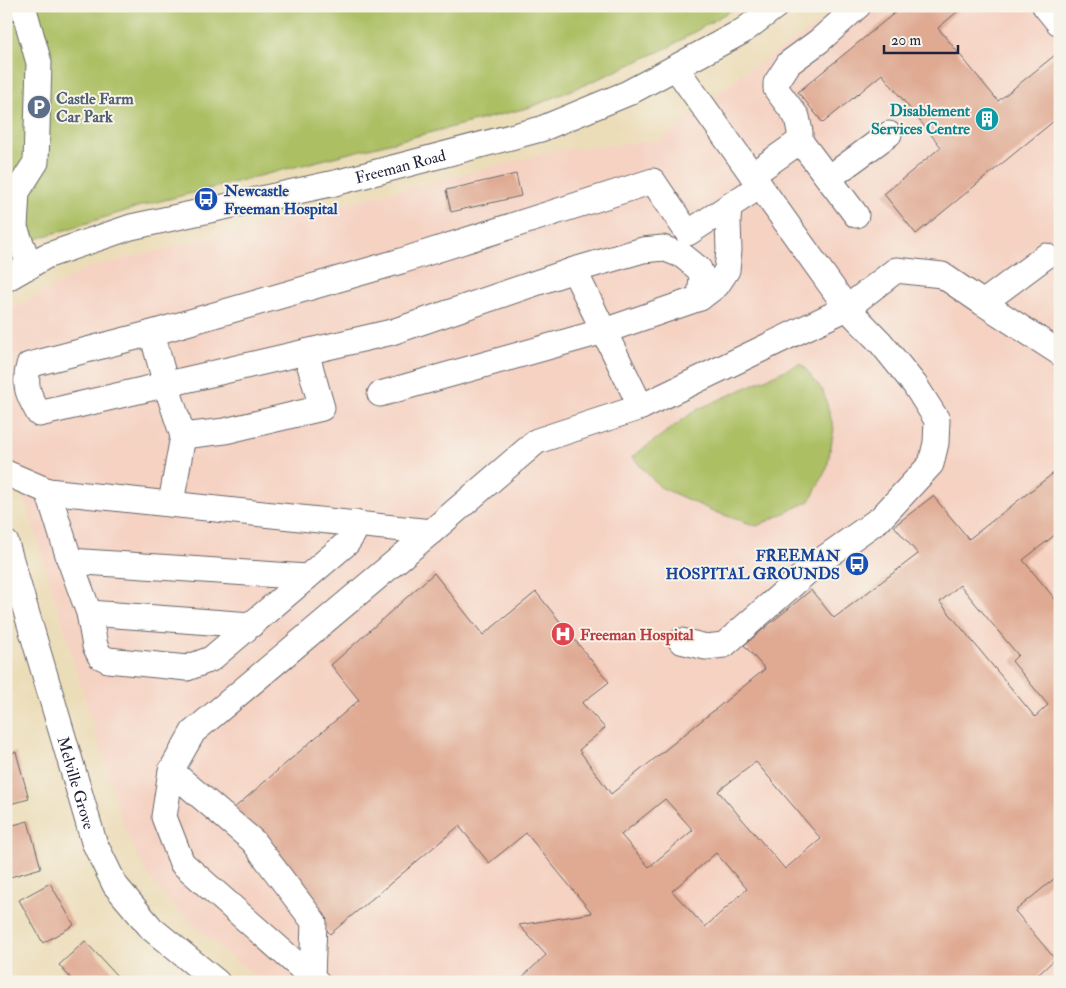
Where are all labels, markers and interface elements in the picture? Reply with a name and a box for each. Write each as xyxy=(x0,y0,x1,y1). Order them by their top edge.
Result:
scale bar xyxy=(884,22,957,54)
text: 20 m xyxy=(891,31,921,50)
place label: Castle Farm Car Park xyxy=(56,89,134,127)
parking icon: Castle Farm Car Park xyxy=(26,94,52,120)
place label: Disablement Services Centre xyxy=(871,101,971,139)
building icon: Disablement Services Centre xyxy=(974,106,1000,132)
street label: Freeman Road xyxy=(353,145,448,188)
place label: Newcastle Freeman Hospital xyxy=(223,181,339,220)
bus stop icon: Newcastle Freeman Hospital xyxy=(193,186,219,212)
place label: FREEMAN HOSPITAL GROUNDS xyxy=(666,546,841,584)
bus stop icon: FREEMAN HOSPITAL GROUNDS xyxy=(844,551,870,577)
hospital icon: Freeman Hospital xyxy=(550,621,576,647)
place label: Freeman Hospital xyxy=(580,625,695,646)
street label: Melville Grove xyxy=(53,734,99,832)

